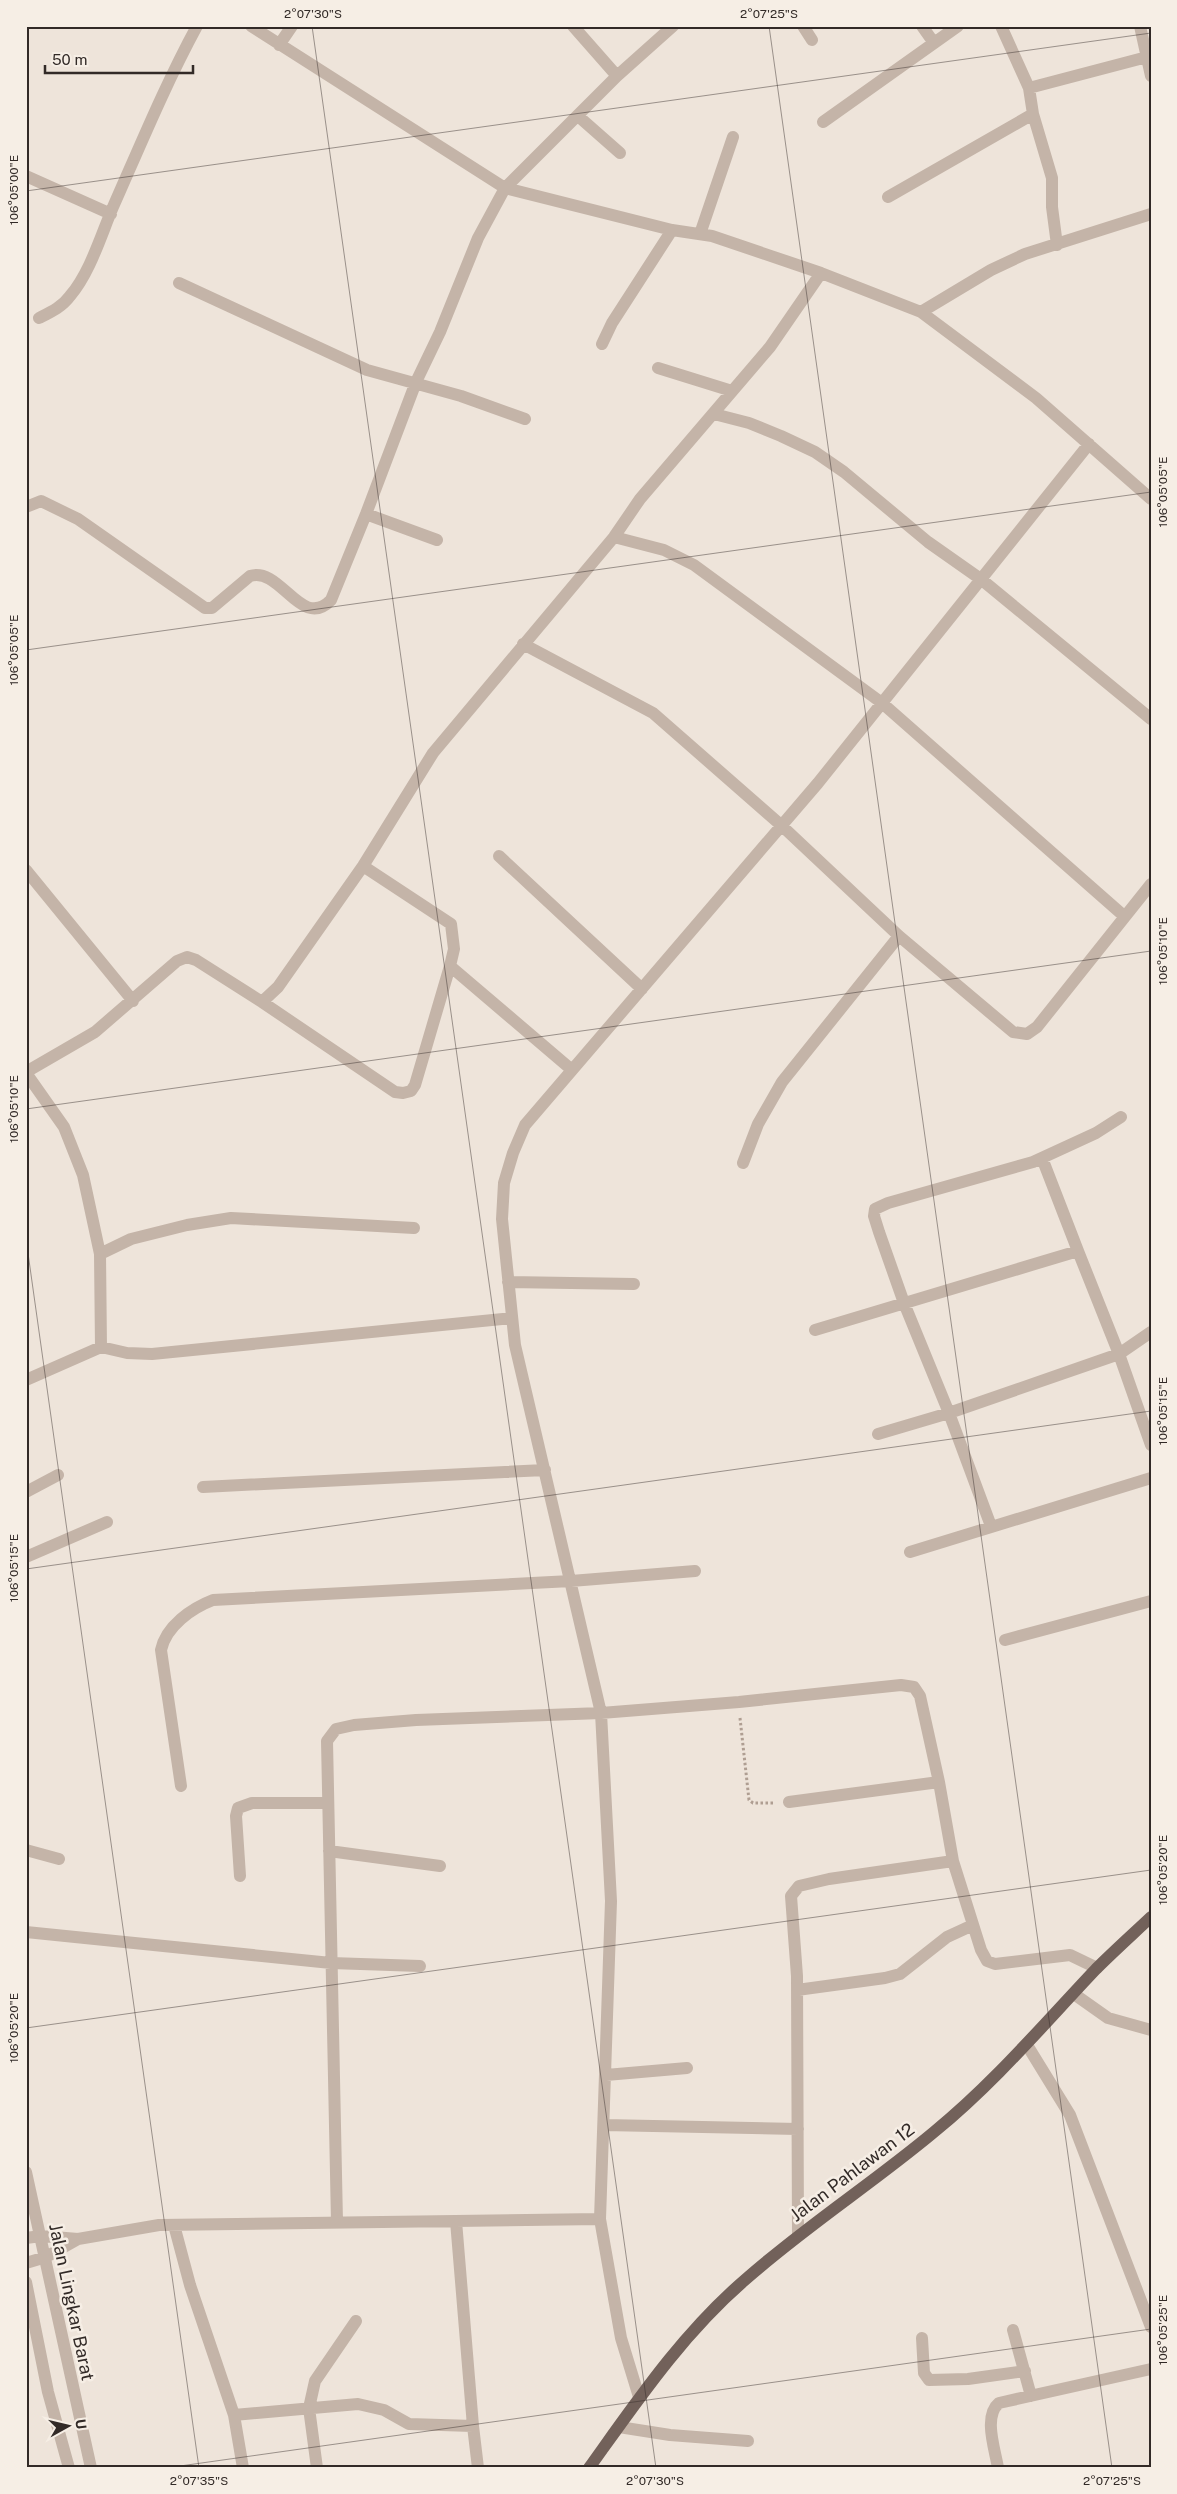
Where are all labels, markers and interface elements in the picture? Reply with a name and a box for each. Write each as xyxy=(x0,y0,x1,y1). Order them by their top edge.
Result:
text: 2°07'30"S xyxy=(284,7,342,21)
text: 2°07'25"S xyxy=(740,7,798,21)
scale bar xyxy=(45,42,192,74)
text: 50 m xyxy=(52,51,87,68)
text: 106°05'00"E xyxy=(7,155,21,225)
text: 106°05'05"E xyxy=(1156,457,1170,527)
text: 106°05'05"E xyxy=(7,615,21,685)
text: 106°05'10"E xyxy=(1156,917,1170,985)
text: 106°05'10"E xyxy=(7,1075,21,1143)
text: 106°05'15"E xyxy=(1156,1377,1170,1445)
text: 106°05'15"E xyxy=(7,1534,21,1602)
text: 106°05'20"E xyxy=(1156,1835,1170,1905)
text: 106°05'20"E xyxy=(7,1993,21,2063)
street label: Jalan Pahlawan 12 xyxy=(786,2118,918,2226)
street label: Jalan Lingkar Barat xyxy=(45,2222,99,2382)
text: 106°05'25"E xyxy=(1156,2295,1170,2365)
north arrow xyxy=(42,2402,92,2452)
text: U xyxy=(72,2418,90,2430)
text: 2°07'35"S xyxy=(170,2474,228,2488)
text: 2°07'30"S xyxy=(626,2474,684,2488)
text: 2°07'25"S xyxy=(1083,2474,1141,2488)

